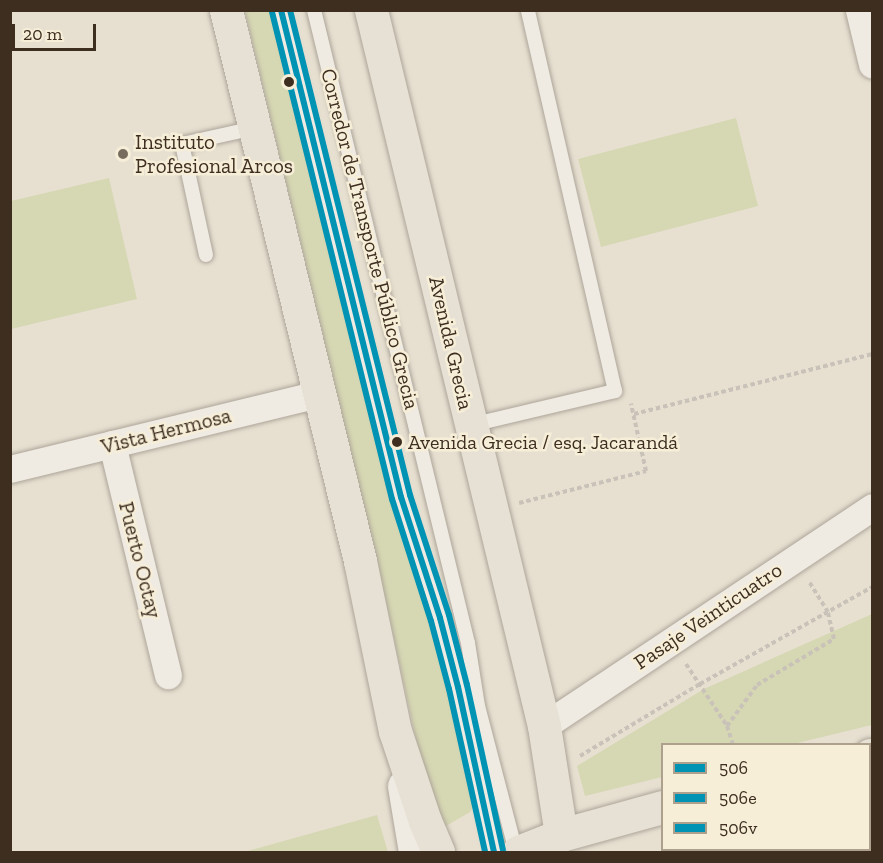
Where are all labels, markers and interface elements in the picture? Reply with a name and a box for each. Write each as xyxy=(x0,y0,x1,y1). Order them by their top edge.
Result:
scale bar xyxy=(15,12,99,50)
text: 20 m xyxy=(23,23,62,45)
street label: Corredor de Transporte Público Grecia xyxy=(315,66,425,412)
unlabelled marker xyxy=(283,76,295,88)
place label: Instituto Profesional Arcos xyxy=(135,129,294,179)
marker: Instituto Profesional Arcos xyxy=(116,147,130,161)
street label: Avenida Grecia xyxy=(423,274,479,412)
street label: Vista Hermosa xyxy=(98,403,234,459)
place label: Avenida Grecia / esq. Jacarandá xyxy=(408,430,678,454)
marker: Avenida Grecia / esq. Jacarandá xyxy=(391,436,403,448)
street label: Puerto Octay xyxy=(113,499,167,621)
street label: Pasaje Veinticuatro xyxy=(629,557,787,675)
legend xyxy=(661,743,871,851)
text: 506 xyxy=(719,757,748,779)
text: 506e xyxy=(719,787,757,809)
text: 506v xyxy=(719,817,757,839)

